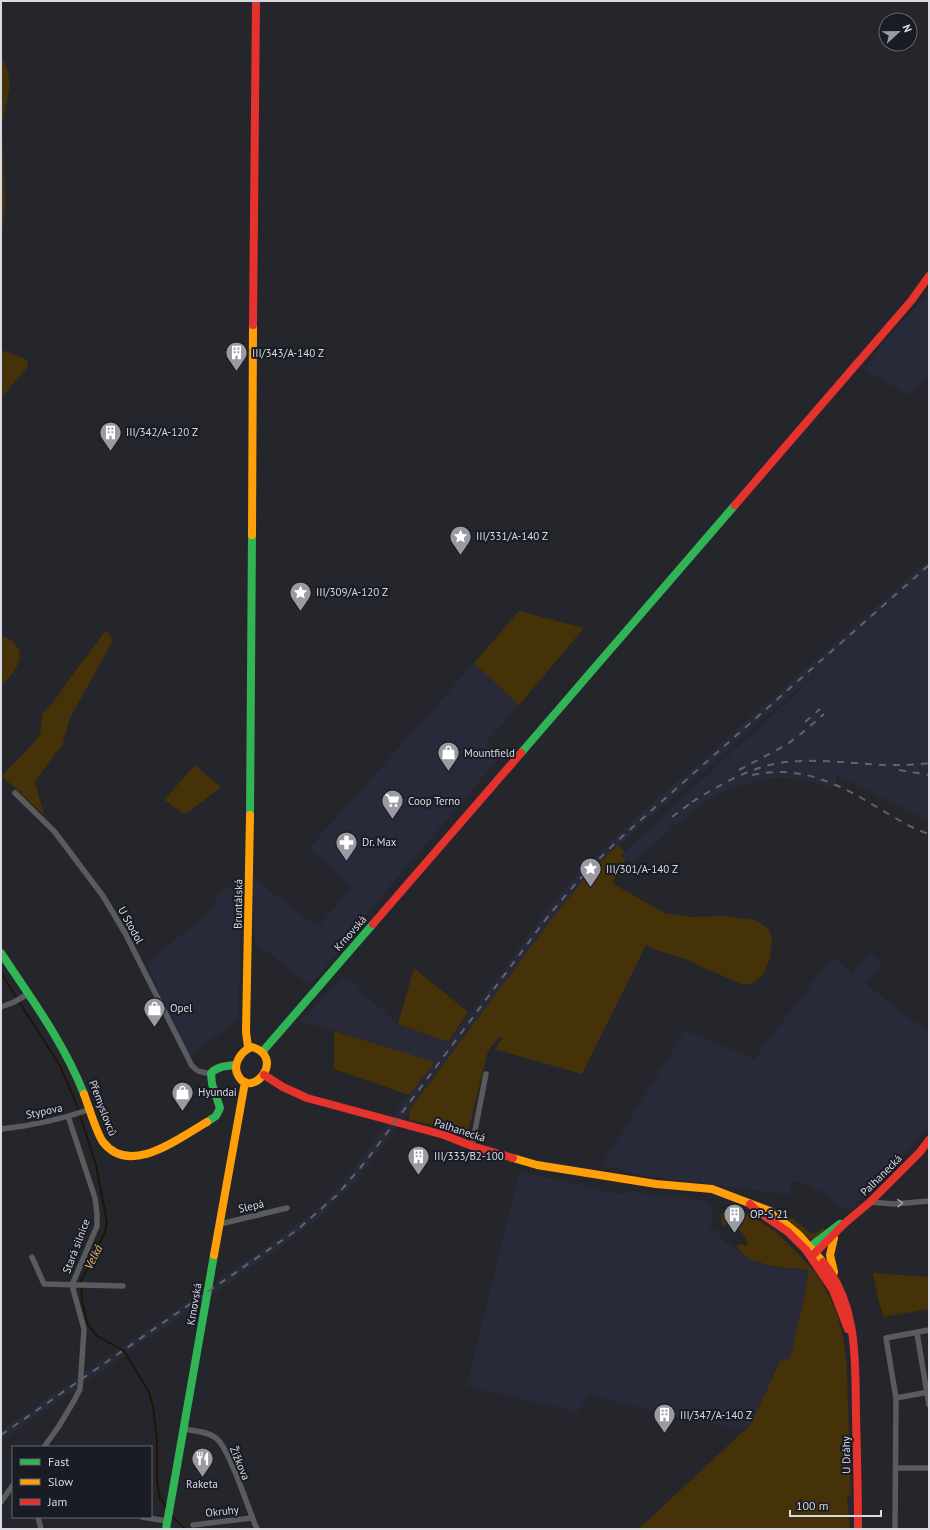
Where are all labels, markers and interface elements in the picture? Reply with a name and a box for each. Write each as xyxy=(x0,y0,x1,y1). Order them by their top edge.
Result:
north arrow xyxy=(878,12,918,52)
text: N xyxy=(899,22,915,34)
building icon: III/343/A-140 Z xyxy=(223,340,249,373)
place label: III/343/A-140 Z xyxy=(252,346,324,360)
building icon: III/342/A-120 Z xyxy=(98,419,124,452)
place label: III/342/A-120 Z xyxy=(126,425,198,439)
place icon: III/331/A-140 Z xyxy=(448,523,474,556)
place label: III/331/A-140 Z xyxy=(476,529,548,543)
place icon: III/309/A-120 Z xyxy=(287,579,313,612)
place label: III/309/A-120 Z xyxy=(316,585,388,599)
shop icon: Mountfield xyxy=(435,740,461,773)
place label: Mountfield xyxy=(464,746,515,760)
supermarket icon: Coop Terno xyxy=(380,788,406,821)
place label: Coop Terno xyxy=(408,794,460,808)
pharmacy icon: Dr. Max xyxy=(334,829,360,862)
place label: Dr. Max xyxy=(362,835,397,849)
place icon: III/301/A-140 Z xyxy=(578,856,604,889)
place label: III/301/A-140 Z xyxy=(606,862,678,876)
street label: Bruntálská xyxy=(231,879,245,929)
street label: U Stodol xyxy=(115,904,147,947)
street label: Krnovská xyxy=(331,912,369,954)
shop icon: Opel xyxy=(142,995,168,1028)
place label: Opel xyxy=(170,1001,193,1015)
street label: Přemyslovců xyxy=(86,1078,120,1138)
shop icon: Hyundai xyxy=(170,1079,196,1112)
place label: Hyundai xyxy=(198,1085,237,1099)
street label: Stypova xyxy=(24,1100,64,1122)
street label: Palhanecká xyxy=(433,1115,487,1145)
building icon: III/333/B2-100 xyxy=(405,1143,431,1176)
place label: III/333/B2-100 xyxy=(434,1149,504,1163)
street label: Palhanecká xyxy=(857,1151,905,1199)
street label: Slepá xyxy=(237,1196,265,1216)
one-way arrow xyxy=(897,1199,903,1208)
building icon: OP-S 21 xyxy=(722,1201,748,1234)
place label: OP-S 21 xyxy=(750,1207,788,1221)
street label: Stará silnice xyxy=(59,1216,93,1275)
water label: Velká xyxy=(81,1242,105,1272)
street label: Krnovská xyxy=(183,1282,205,1326)
building icon: III/347/A-140 Z xyxy=(652,1402,678,1435)
place label: III/347/A-140 Z xyxy=(680,1408,752,1422)
street label: U Dráhy xyxy=(839,1435,853,1474)
street label: Žižkova xyxy=(227,1444,253,1482)
restaurant icon: Raketa xyxy=(189,1445,215,1478)
legend xyxy=(12,1446,152,1518)
text: Fast xyxy=(48,1454,69,1469)
text: Slow xyxy=(48,1474,73,1489)
place label: Raketa xyxy=(186,1477,218,1491)
scale bar xyxy=(790,1492,881,1518)
text: Jam xyxy=(47,1494,67,1509)
text: 100 m xyxy=(796,1498,829,1513)
street label: Okruhy xyxy=(205,1502,240,1520)

